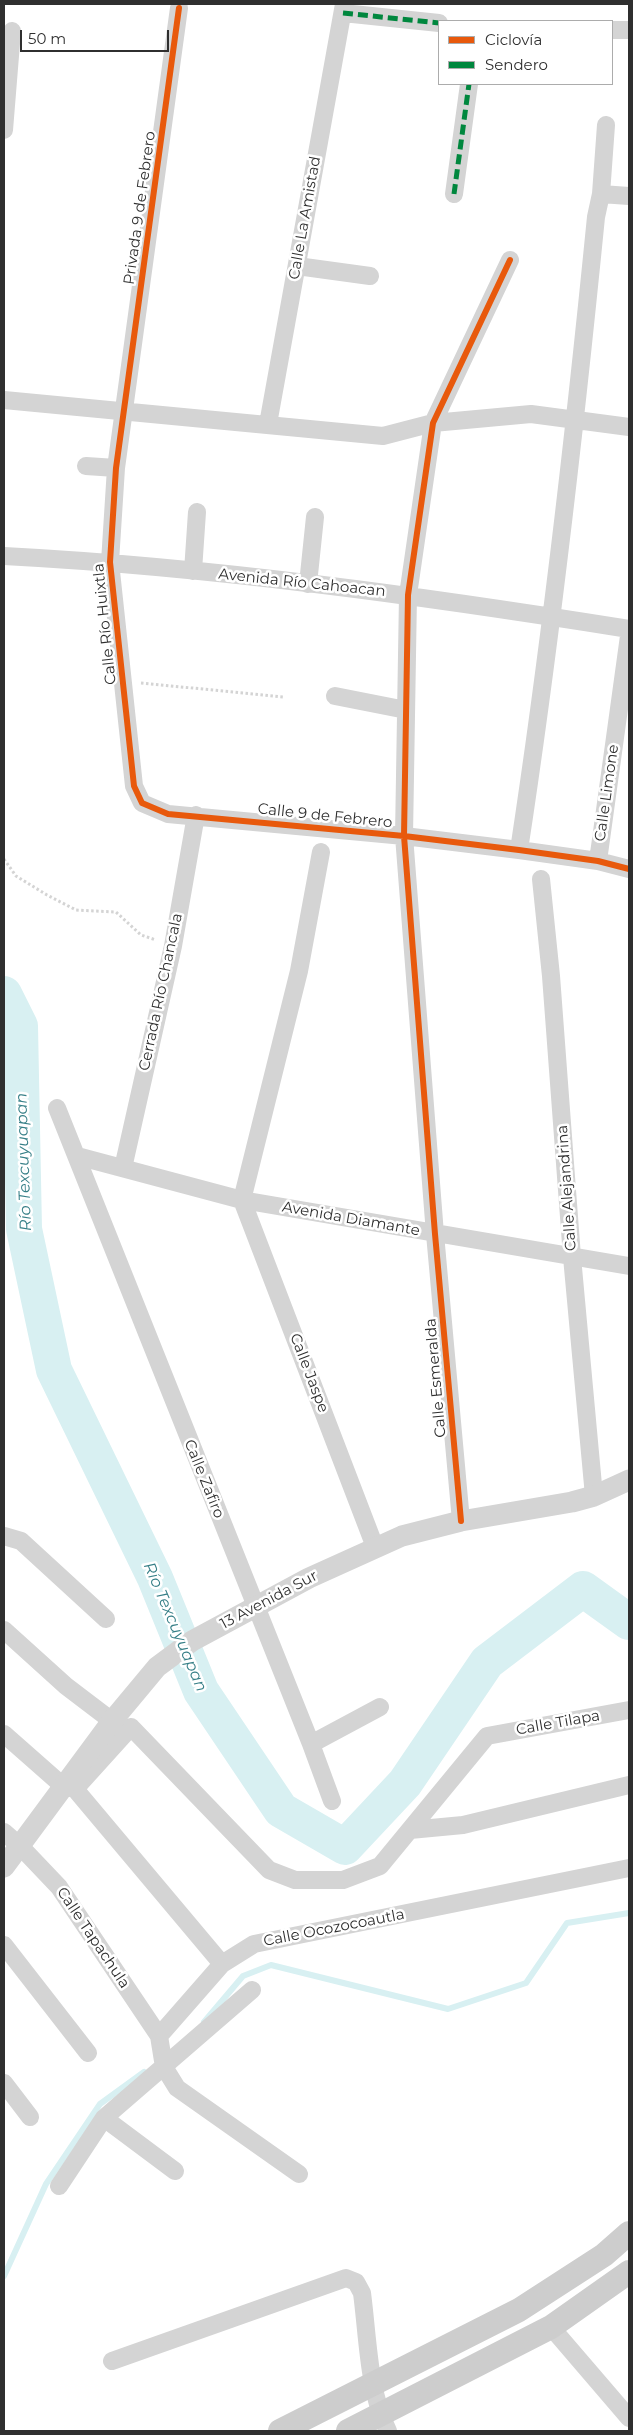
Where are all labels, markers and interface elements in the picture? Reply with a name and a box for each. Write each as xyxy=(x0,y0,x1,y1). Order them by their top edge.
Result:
scale bar xyxy=(22,20,171,52)
legend xyxy=(438,20,613,85)
text: 50 m xyxy=(28,29,66,48)
text: Ciclovía xyxy=(485,30,542,49)
text: Sendero xyxy=(485,55,548,74)
street label: Privada 9 de Febrero xyxy=(120,130,160,286)
street label: Calle La Amistad xyxy=(285,155,325,281)
street label: Calle Río Huixtla xyxy=(90,562,120,686)
street label: Avenida Río Cahoacan xyxy=(218,565,386,601)
street label: Calle Limone xyxy=(591,743,623,843)
street label: Calle 9 de Febrero xyxy=(257,800,393,832)
street label: Cerrada Río Chancala xyxy=(135,912,187,1072)
water label: Río Texcuyuapan xyxy=(12,1092,36,1232)
street label: Calle Alejandrina xyxy=(554,1124,580,1252)
street label: Avenida Diamante xyxy=(281,1198,421,1240)
street label: Calle Esmeralda xyxy=(422,1317,450,1439)
street label: Calle Jaspe xyxy=(286,1331,332,1415)
street label: Calle Zafiro xyxy=(180,1437,228,1521)
water label: Río Texcuyuapan xyxy=(139,1559,211,1695)
street label: 13 Avenida Sur xyxy=(217,1567,321,1633)
street label: Calle Tilapa xyxy=(515,1707,601,1739)
street label: Calle Tapachula xyxy=(53,1884,133,1992)
street label: Calle Ocozocoautla xyxy=(262,1906,406,1950)

